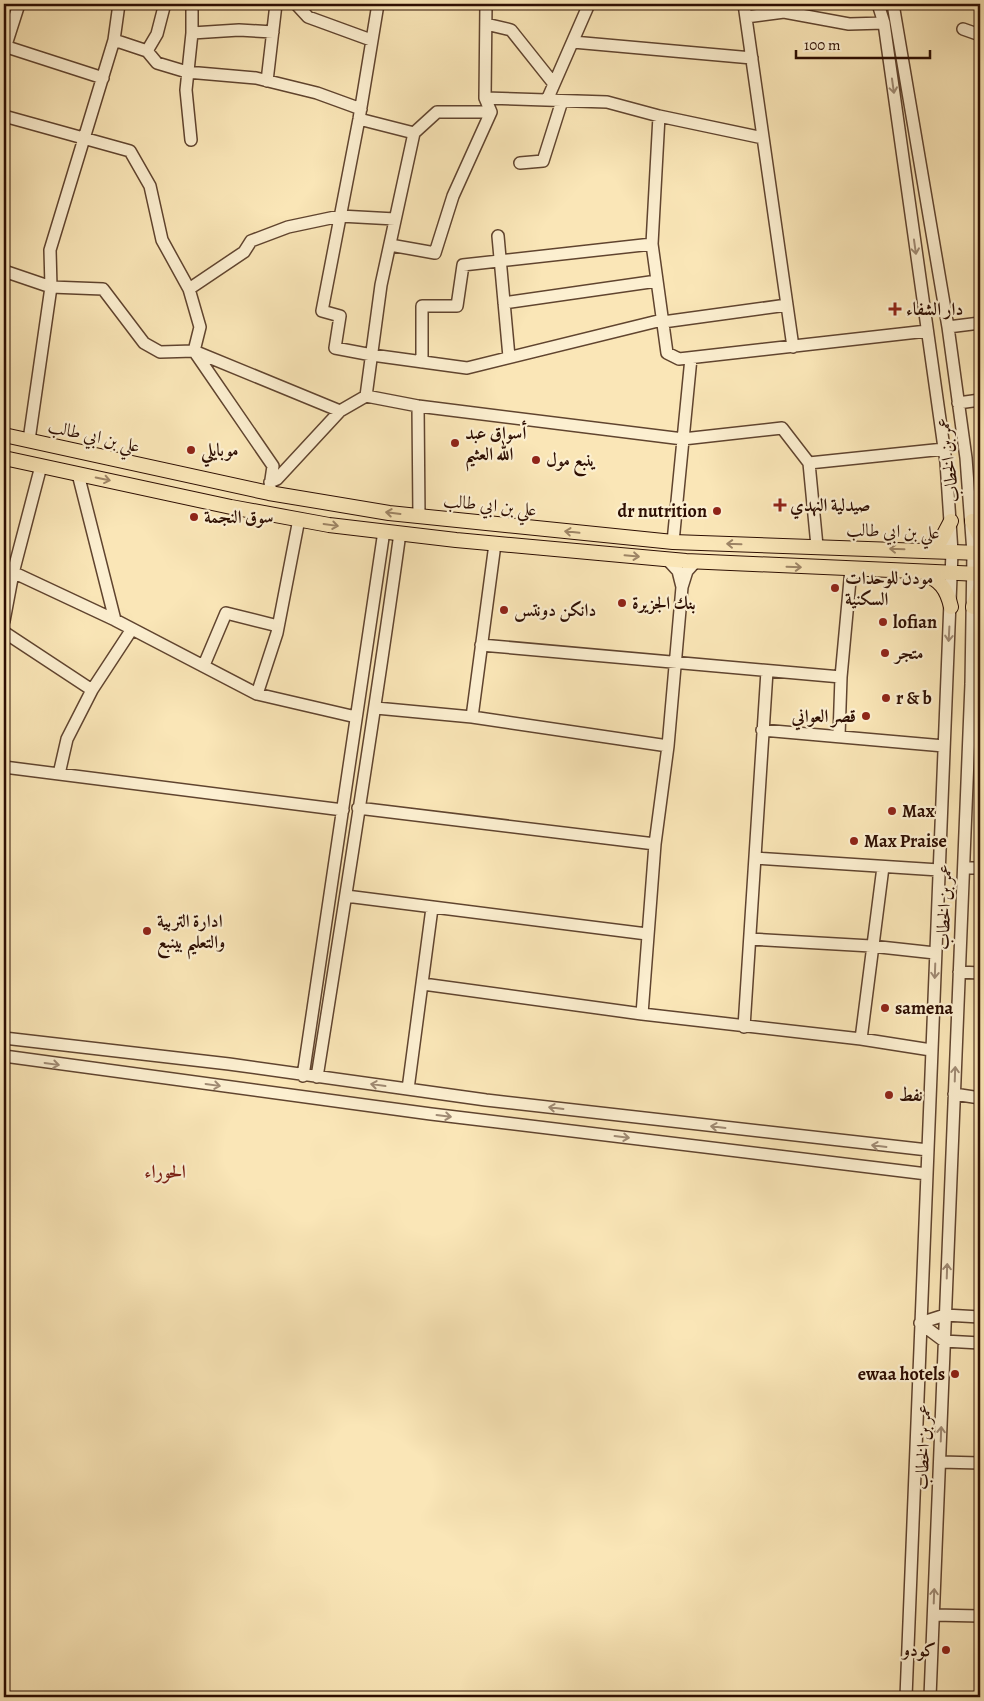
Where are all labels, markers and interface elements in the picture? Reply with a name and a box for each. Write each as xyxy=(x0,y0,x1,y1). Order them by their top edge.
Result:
scale bar xyxy=(796,28,930,60)
text: 100 m xyxy=(804,35,841,55)
one-way arrow xyxy=(888,77,898,93)
one-way arrow xyxy=(911,238,921,254)
place label: دار الشفاء xyxy=(906,297,963,321)
marker: دار الشفاء xyxy=(888,302,902,316)
street label: علي بن ابي طالب xyxy=(45,414,142,463)
street label: عمر بن الخطاب xyxy=(931,416,965,504)
place label: أسواق عبد الله العثيم xyxy=(465,420,527,472)
marker: أسواق عبد الله العثيم xyxy=(449,437,461,449)
place label: موبايلي xyxy=(200,438,239,468)
marker: موبايلي xyxy=(185,444,197,456)
place label: ينبع مول xyxy=(546,448,597,477)
marker: ينبع مول xyxy=(530,454,542,466)
one-way arrow xyxy=(94,475,110,484)
street label: علي بن ابي طالب xyxy=(442,488,538,527)
place label: صيدلية النهدي xyxy=(790,493,870,520)
place label: dr nutrition xyxy=(618,499,707,523)
marker: صيدلية النهدي xyxy=(774,499,786,511)
place label: سوق النجمة xyxy=(204,505,274,529)
marker: dr nutrition xyxy=(711,505,723,517)
one-way arrow xyxy=(386,508,402,518)
marker: سوق النجمة xyxy=(188,511,200,523)
street label: علي بن ابي طالب xyxy=(846,517,940,550)
one-way arrow xyxy=(322,520,338,530)
one-way arrow xyxy=(565,527,581,537)
one-way arrow xyxy=(726,539,742,548)
one-way arrow xyxy=(889,545,905,554)
one-way arrow xyxy=(623,552,639,561)
one-way arrow xyxy=(785,562,801,571)
place label: مودن للوحدات السكنية xyxy=(845,566,933,611)
marker: مودن للوحدات السكنية xyxy=(829,582,841,594)
place label: بنك الجزيرة xyxy=(632,591,696,615)
marker: بنك الجزيرة xyxy=(616,597,628,609)
place label: دانكن دونتس xyxy=(514,598,596,622)
marker: دانكن دونتس xyxy=(498,604,510,616)
place label: lofian xyxy=(893,610,937,634)
marker: lofian xyxy=(877,616,889,628)
one-way arrow xyxy=(945,626,954,642)
place label: متجر xyxy=(893,641,924,665)
marker: متجر xyxy=(879,647,891,659)
place label: r & b xyxy=(896,686,932,710)
marker: r & b xyxy=(880,692,892,704)
place label: قصر العواني xyxy=(790,704,856,731)
marker: قصر العواني xyxy=(860,710,872,722)
place label: Max xyxy=(902,799,935,823)
marker: Max xyxy=(886,805,898,817)
place label: Max Praise xyxy=(864,829,947,853)
marker: Max Praise xyxy=(848,835,860,847)
street label: عمر بن الخطاب xyxy=(931,864,957,950)
place label: ادارة التربية والتعليم بينبع xyxy=(157,909,225,960)
marker: ادارة التربية والتعليم بينبع xyxy=(141,925,153,937)
one-way arrow xyxy=(930,963,939,979)
place label: samena xyxy=(895,996,954,1020)
marker: samena xyxy=(879,1002,891,1014)
one-way arrow xyxy=(44,1059,60,1069)
one-way arrow xyxy=(950,1066,960,1082)
one-way arrow xyxy=(205,1080,221,1090)
one-way arrow xyxy=(370,1080,386,1090)
place label: نفط xyxy=(899,1083,923,1107)
marker: نفط xyxy=(883,1089,895,1101)
one-way arrow xyxy=(548,1103,564,1113)
one-way arrow xyxy=(435,1111,451,1121)
one-way arrow xyxy=(710,1122,726,1132)
one-way arrow xyxy=(614,1132,630,1142)
one-way arrow xyxy=(871,1141,887,1151)
district label: الحوراء xyxy=(144,1159,186,1185)
one-way arrow xyxy=(942,1264,952,1280)
place label: ewaa hotels xyxy=(858,1362,945,1386)
marker: ewaa hotels xyxy=(949,1368,961,1380)
street label: عمر بن الخطاب xyxy=(910,1404,936,1490)
one-way arrow xyxy=(936,1426,945,1442)
one-way arrow xyxy=(930,1588,939,1604)
place label: كودو xyxy=(901,1638,936,1662)
marker: كودو xyxy=(940,1644,952,1656)

